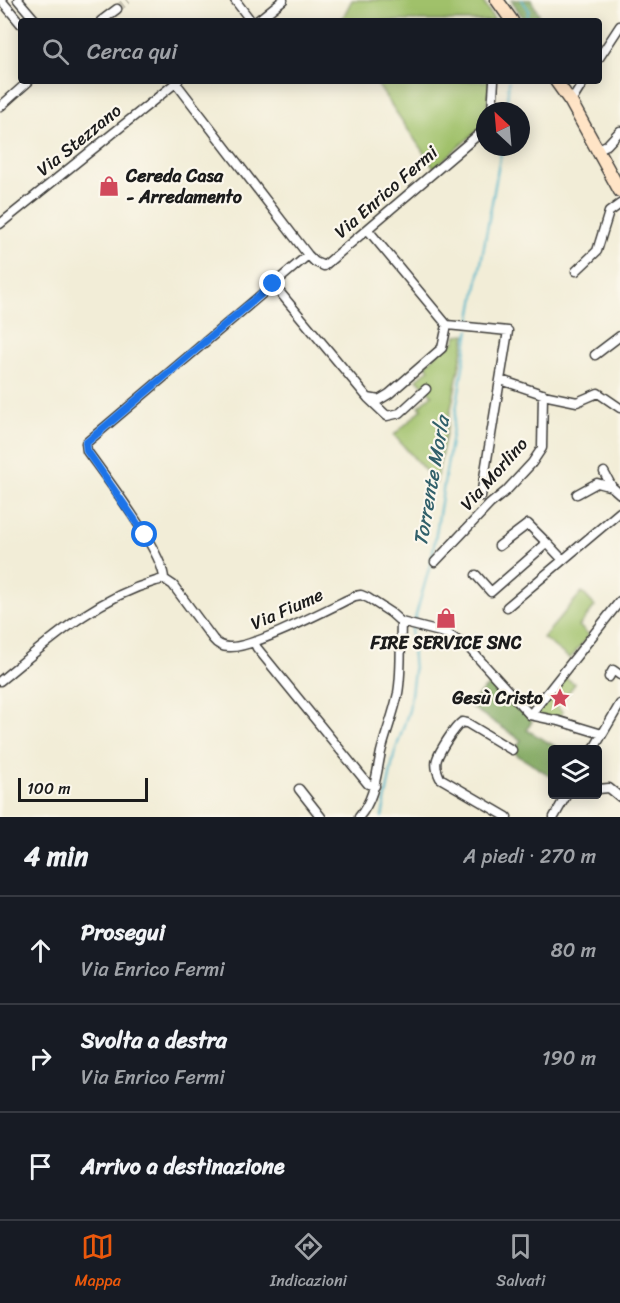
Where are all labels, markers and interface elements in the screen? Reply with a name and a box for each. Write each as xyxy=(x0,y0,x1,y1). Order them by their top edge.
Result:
search box xyxy=(18,18,602,84)
text: Cerca qui xyxy=(87,32,177,71)
icon: search xyxy=(39,35,72,68)
street label: Via Stezzano xyxy=(29,95,129,185)
north arrow xyxy=(476,102,530,156)
street label: Via Enrico Fermi xyxy=(327,137,446,247)
place label: Cereda Casa - Arredamento xyxy=(125,160,243,213)
shop icon: Cereda Casa - Arredamento xyxy=(97,174,121,198)
route end xyxy=(259,270,285,296)
water label: Torrente Morla xyxy=(403,411,461,549)
street label: Via Morlino xyxy=(452,430,536,518)
route start xyxy=(131,521,157,547)
street label: Via Fiume xyxy=(245,579,329,639)
shop icon: FIRE SERVICE SNC xyxy=(434,606,458,630)
place label: FIRE SERVICE SNC xyxy=(369,627,522,659)
place label: Gesù Cristo xyxy=(451,682,543,714)
place icon: Gesù Cristo xyxy=(548,686,572,710)
map controls xyxy=(548,745,602,799)
button: layers xyxy=(548,745,602,799)
text: 100 m xyxy=(27,774,71,803)
scale bar xyxy=(18,775,148,802)
text: 4 min xyxy=(24,833,88,879)
text: A piedi · 270 m xyxy=(463,839,596,874)
text: Prosegui xyxy=(81,913,165,952)
text: 80 m xyxy=(551,933,596,968)
icon: ahead xyxy=(24,934,57,967)
text: Via Enrico Fermi xyxy=(81,952,225,987)
text: Svolta a destra xyxy=(81,1021,227,1060)
text: 190 m xyxy=(542,1041,596,1076)
icon: right xyxy=(24,1042,57,1075)
text: Via Enrico Fermi xyxy=(81,1060,225,1095)
text: Arrivo a destinazione xyxy=(81,1147,285,1186)
icon: arrive xyxy=(24,1150,57,1183)
tab: Mappa xyxy=(75,1230,121,1295)
tab: Indicazioni xyxy=(270,1230,347,1295)
tab: Salvati xyxy=(496,1230,545,1295)

